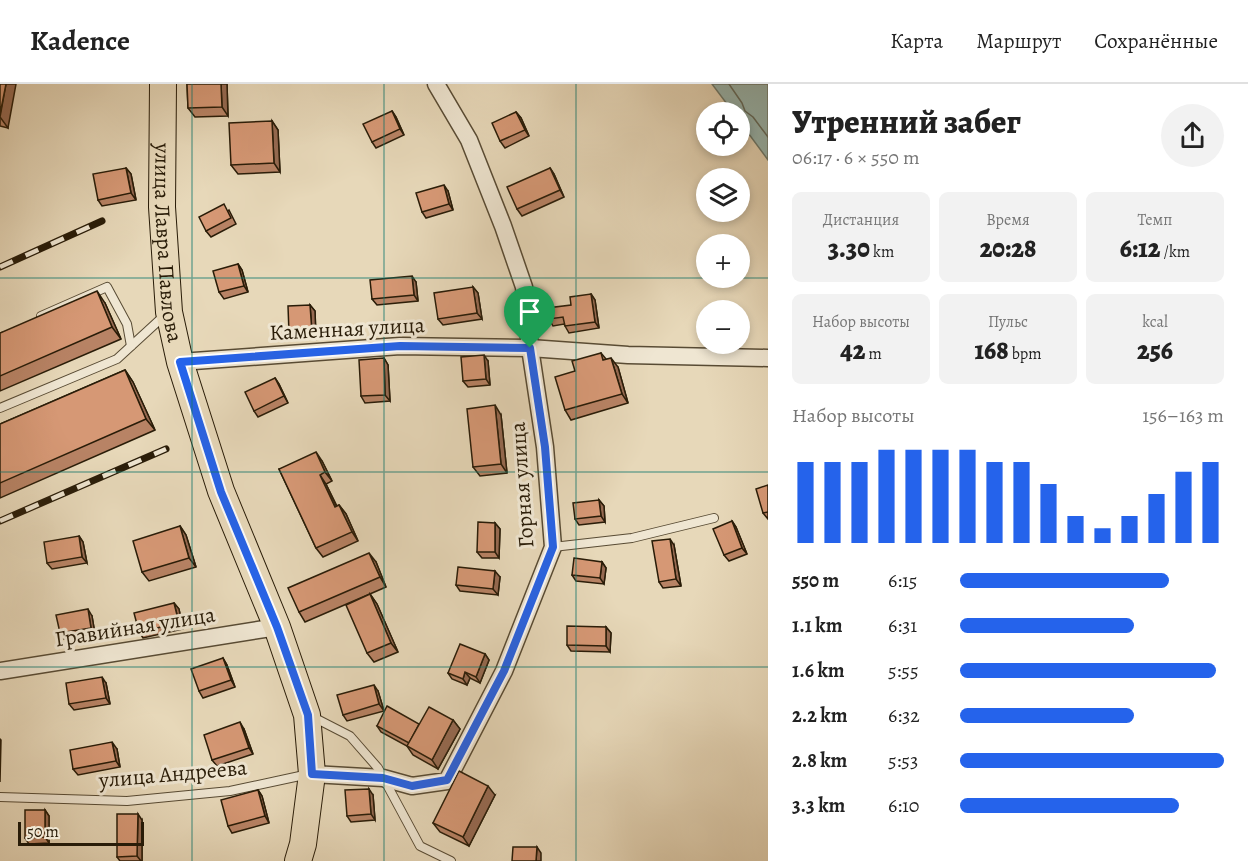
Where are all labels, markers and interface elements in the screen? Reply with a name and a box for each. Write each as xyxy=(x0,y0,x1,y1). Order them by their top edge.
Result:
text: Kadence xyxy=(30,22,130,60)
text: Карта xyxy=(890,27,943,55)
text: Маршрут xyxy=(976,27,1061,55)
text: Сохранённые xyxy=(1094,27,1218,55)
text: Утренний забег xyxy=(792,99,1021,144)
map controls xyxy=(696,102,750,354)
button: locate xyxy=(696,102,750,156)
button: share xyxy=(1161,104,1224,167)
street label: улица Лавра Павлова xyxy=(147,142,190,346)
text: 06:17 · 6 × 550 m xyxy=(792,144,920,171)
button: layers xyxy=(696,168,750,222)
text: Дистанция xyxy=(823,209,899,231)
text: Время xyxy=(986,209,1030,231)
text: Темп xyxy=(1138,209,1172,231)
text: 3.30 xyxy=(828,231,870,266)
text: 20:28 xyxy=(980,231,1036,266)
text: 6:12 xyxy=(1120,231,1160,266)
button: + xyxy=(696,234,750,288)
text: km xyxy=(870,241,894,263)
text: /km xyxy=(1160,241,1190,263)
pin xyxy=(504,286,555,348)
icon: arrive xyxy=(513,295,546,328)
button: − xyxy=(696,300,750,354)
street label: Каменная улица xyxy=(269,310,426,348)
text: Набор высоты xyxy=(812,311,910,333)
text: Пульс xyxy=(988,311,1028,333)
text: kcal xyxy=(1142,311,1168,333)
text: 42 xyxy=(840,333,865,368)
text: 168 xyxy=(974,333,1009,368)
text: 256 xyxy=(1137,333,1173,368)
text: m xyxy=(865,343,882,365)
text: bpm xyxy=(1009,343,1042,365)
text: Набор высоты xyxy=(792,402,915,429)
text: 156–163 m xyxy=(1142,402,1224,429)
street label: Горная улица xyxy=(503,420,541,549)
text: 550 m xyxy=(792,567,839,594)
text: 6:15 xyxy=(888,567,917,594)
street label: Гравийная улица xyxy=(53,599,218,654)
text: 1.1 km xyxy=(792,612,842,639)
text: 6:31 xyxy=(888,612,917,639)
text: 1.6 km xyxy=(792,657,845,684)
text: 5:55 xyxy=(888,657,919,684)
text: 2.2 km xyxy=(792,702,847,729)
text: 6:32 xyxy=(888,702,920,729)
text: 2.8 km xyxy=(792,747,847,774)
text: 5:53 xyxy=(888,747,918,774)
street label: улица Андреева xyxy=(97,752,249,796)
text: 3.3 km xyxy=(792,792,845,819)
text: 6:10 xyxy=(888,792,920,819)
scale bar xyxy=(18,819,144,846)
text: 50 m xyxy=(27,821,59,843)

